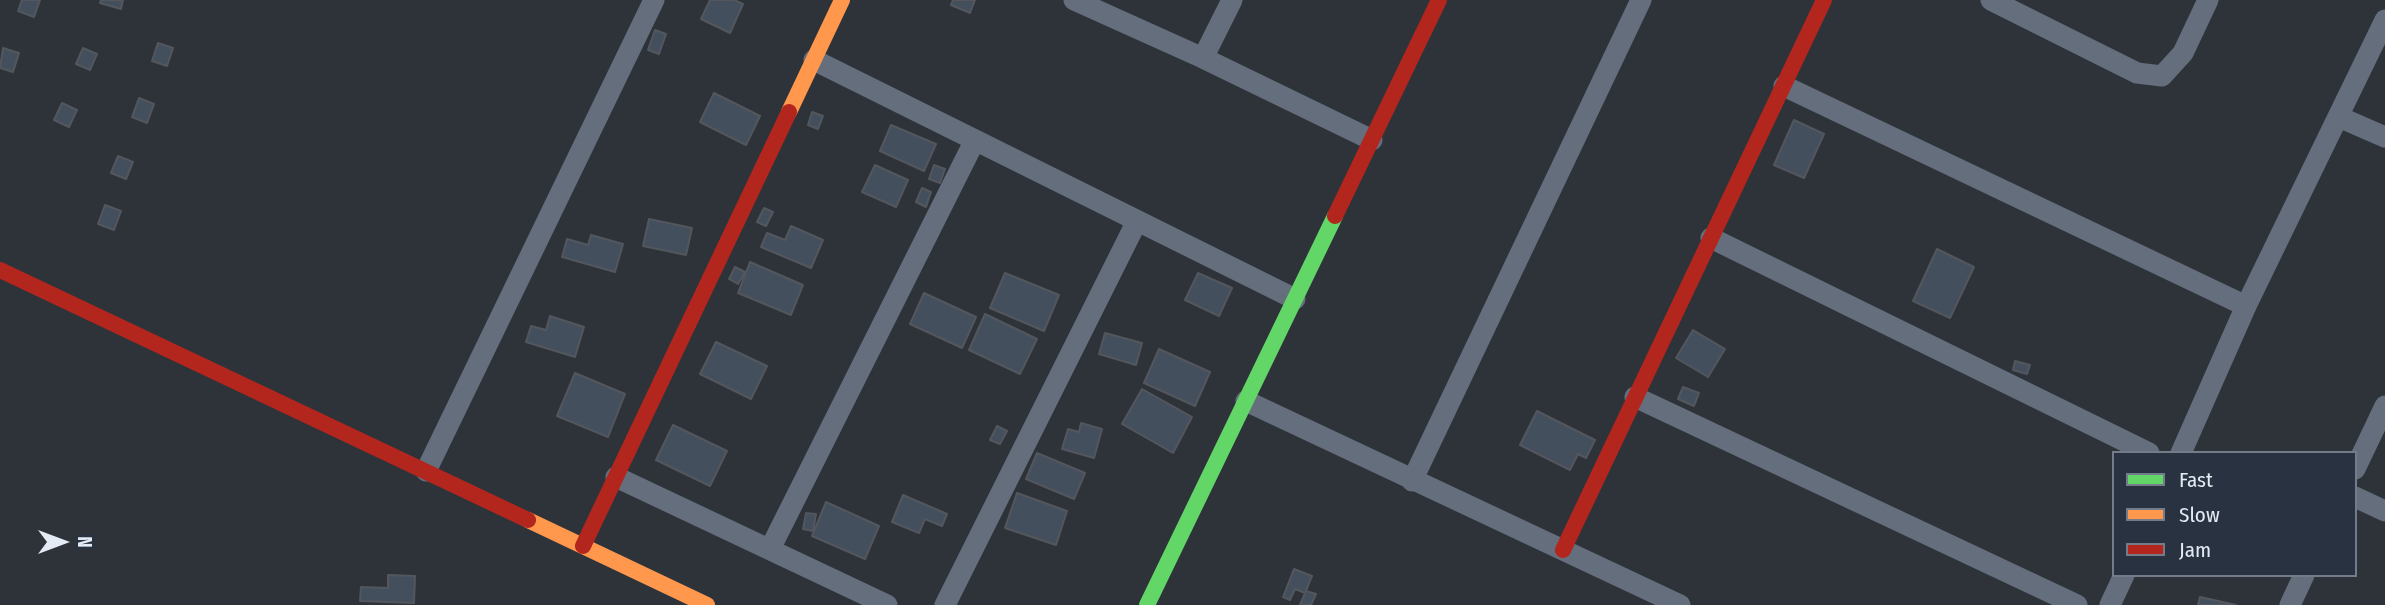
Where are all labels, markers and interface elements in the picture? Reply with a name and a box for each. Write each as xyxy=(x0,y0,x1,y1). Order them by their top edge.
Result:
legend xyxy=(2112,451,2357,577)
text: Fast xyxy=(2179,467,2213,493)
text: Slow xyxy=(2179,502,2220,528)
north arrow xyxy=(28,507,98,577)
text: N xyxy=(73,536,96,548)
text: Jam xyxy=(2179,537,2211,563)

